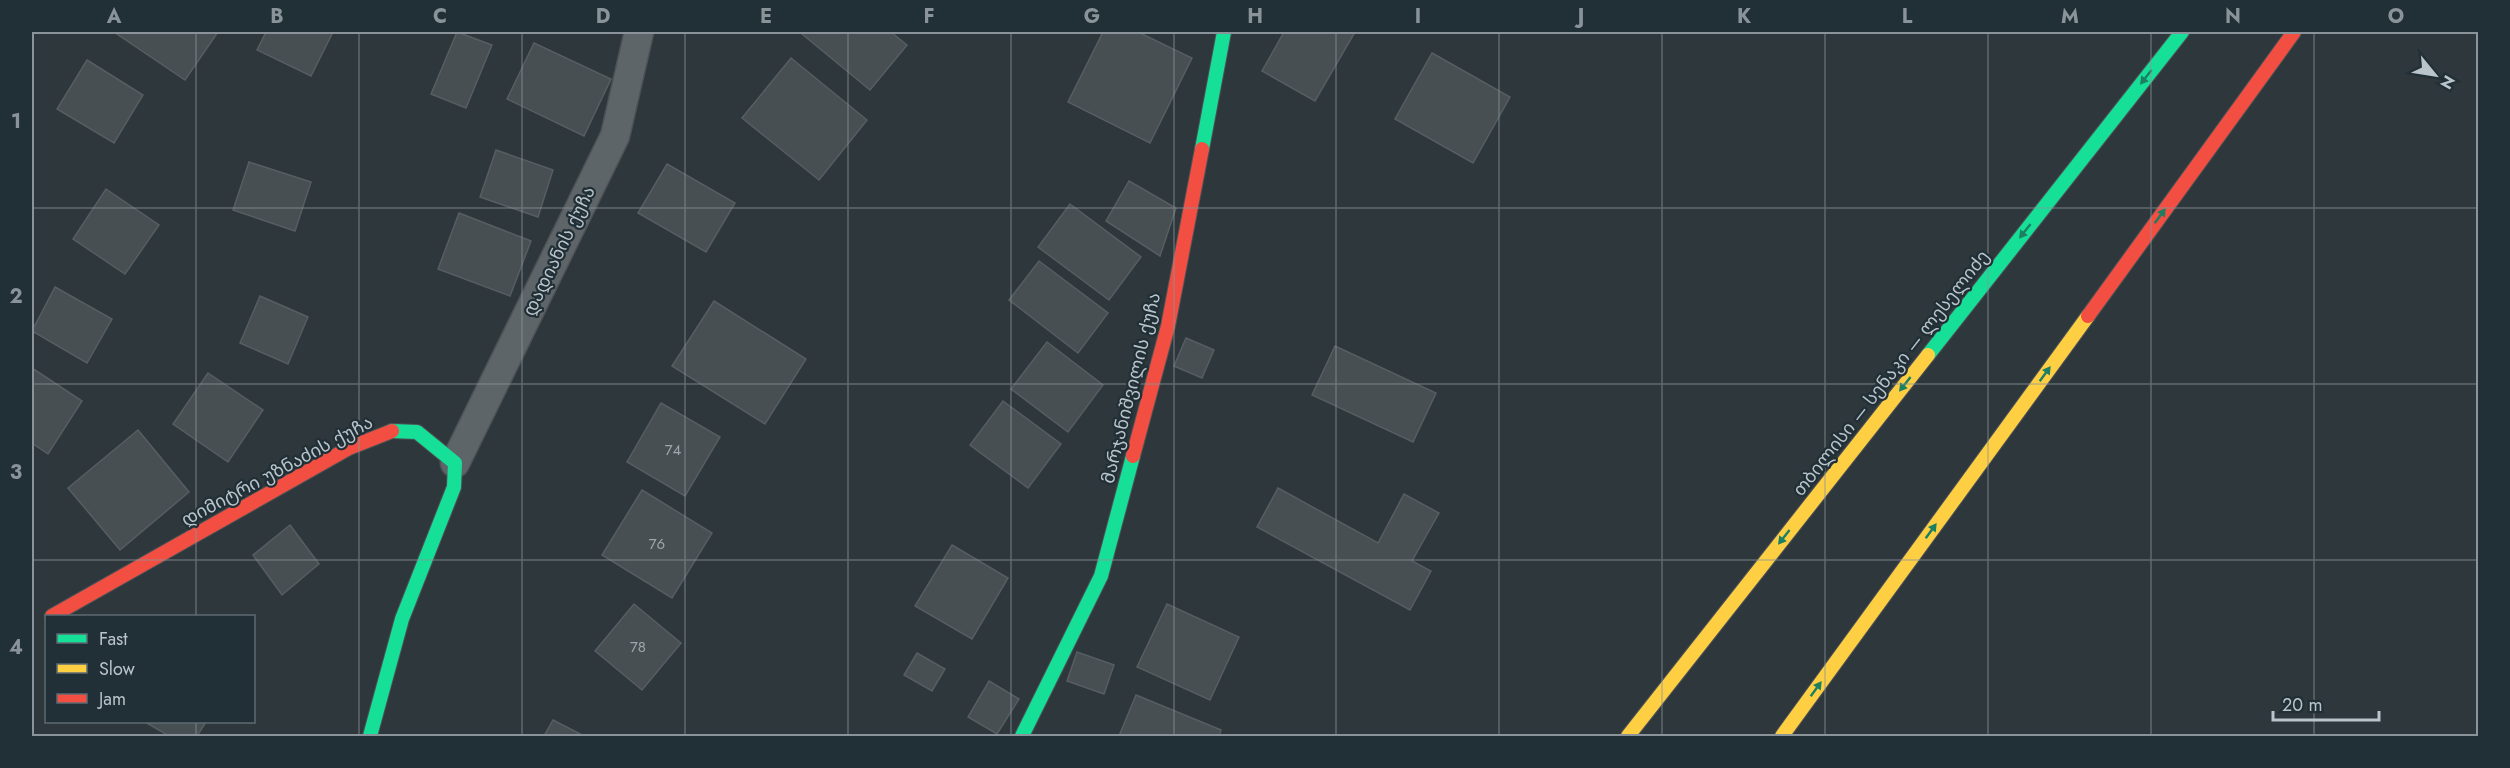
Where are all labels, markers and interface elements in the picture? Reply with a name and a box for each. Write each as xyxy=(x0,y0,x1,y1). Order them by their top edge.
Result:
text: A xyxy=(106,2,122,31)
text: B xyxy=(270,2,284,31)
text: C xyxy=(433,2,447,31)
text: D xyxy=(596,2,610,31)
text: E xyxy=(760,2,772,31)
text: F xyxy=(923,2,935,31)
text: G xyxy=(1084,2,1100,31)
text: H xyxy=(1247,2,1263,31)
text: I xyxy=(1415,2,1421,31)
text: J xyxy=(1574,2,1584,31)
text: K xyxy=(1737,2,1751,31)
text: L xyxy=(1902,2,1913,31)
text: M xyxy=(2061,2,2079,31)
text: N xyxy=(2225,2,2241,31)
text: O xyxy=(2388,2,2404,31)
north arrow xyxy=(2405,45,2465,105)
one-way arrow xyxy=(2140,70,2152,85)
text: N xyxy=(2434,71,2461,94)
text: 1 xyxy=(11,107,21,136)
street label: დადიანის ქუჩა xyxy=(516,182,602,320)
one-way arrow xyxy=(2154,208,2166,224)
one-way arrow xyxy=(2019,223,2032,239)
street label: თბილისი — სენაკი — ლესელიძე xyxy=(1787,244,1995,502)
text: 2 xyxy=(9,282,23,311)
street label: მარჯანიშვილის ქუჩა xyxy=(1095,290,1167,486)
one-way arrow xyxy=(2039,366,2051,382)
one-way arrow xyxy=(1898,376,1911,392)
street label: დიმიტრი უზნაძის ქუჩა xyxy=(177,409,377,533)
house number: 74 xyxy=(665,439,682,461)
text: 3 xyxy=(10,458,22,487)
one-way arrow xyxy=(1924,524,1936,539)
one-way arrow xyxy=(1779,530,1791,545)
house number: 76 xyxy=(649,533,665,555)
legend xyxy=(45,615,255,723)
text: Fast xyxy=(99,626,128,652)
text: 4 xyxy=(9,633,23,662)
house number: 78 xyxy=(630,636,646,658)
text: Slow xyxy=(99,656,136,682)
one-way arrow xyxy=(1810,681,1821,697)
scale bar xyxy=(2273,684,2380,722)
text: Jam xyxy=(97,686,126,712)
text: 20 m xyxy=(2282,692,2322,718)

